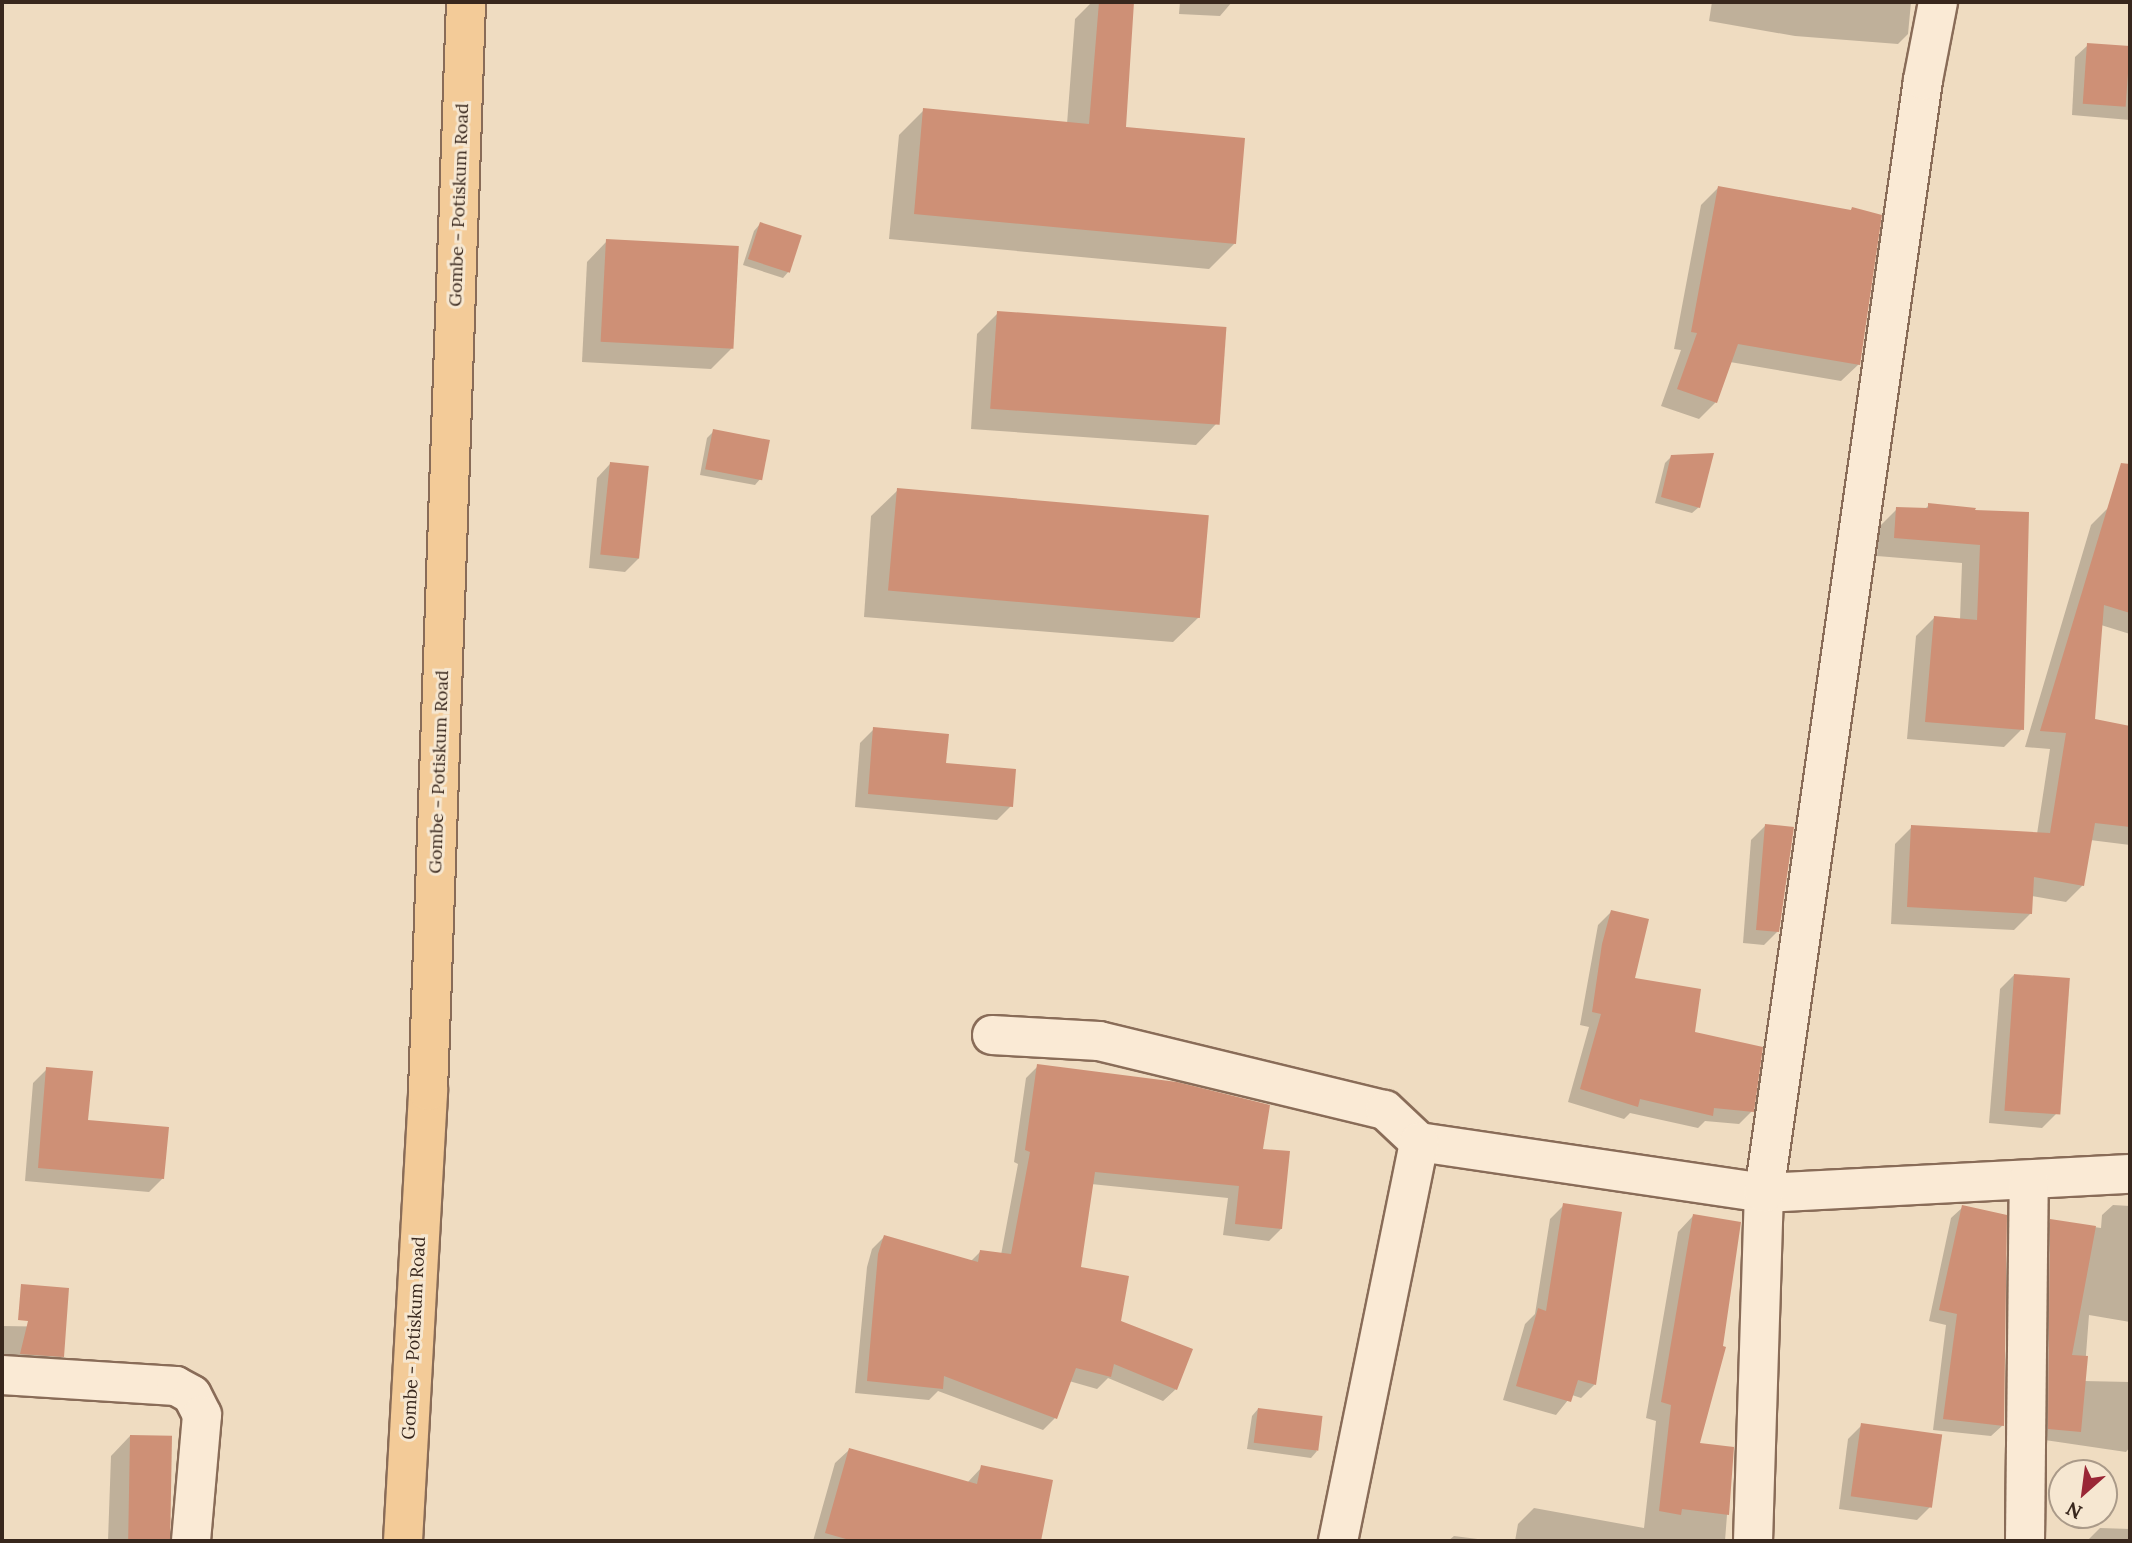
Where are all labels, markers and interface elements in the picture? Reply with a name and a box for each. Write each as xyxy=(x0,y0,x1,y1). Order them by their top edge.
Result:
street label: Gombe - Potiskum Road xyxy=(445,103,473,307)
street label: Gombe - Potiskum Road xyxy=(425,670,453,874)
street label: Gombe - Potiskum Road xyxy=(398,1236,430,1440)
north arrow xyxy=(2048,1459,2118,1529)
text: N xyxy=(2062,1497,2086,1525)

